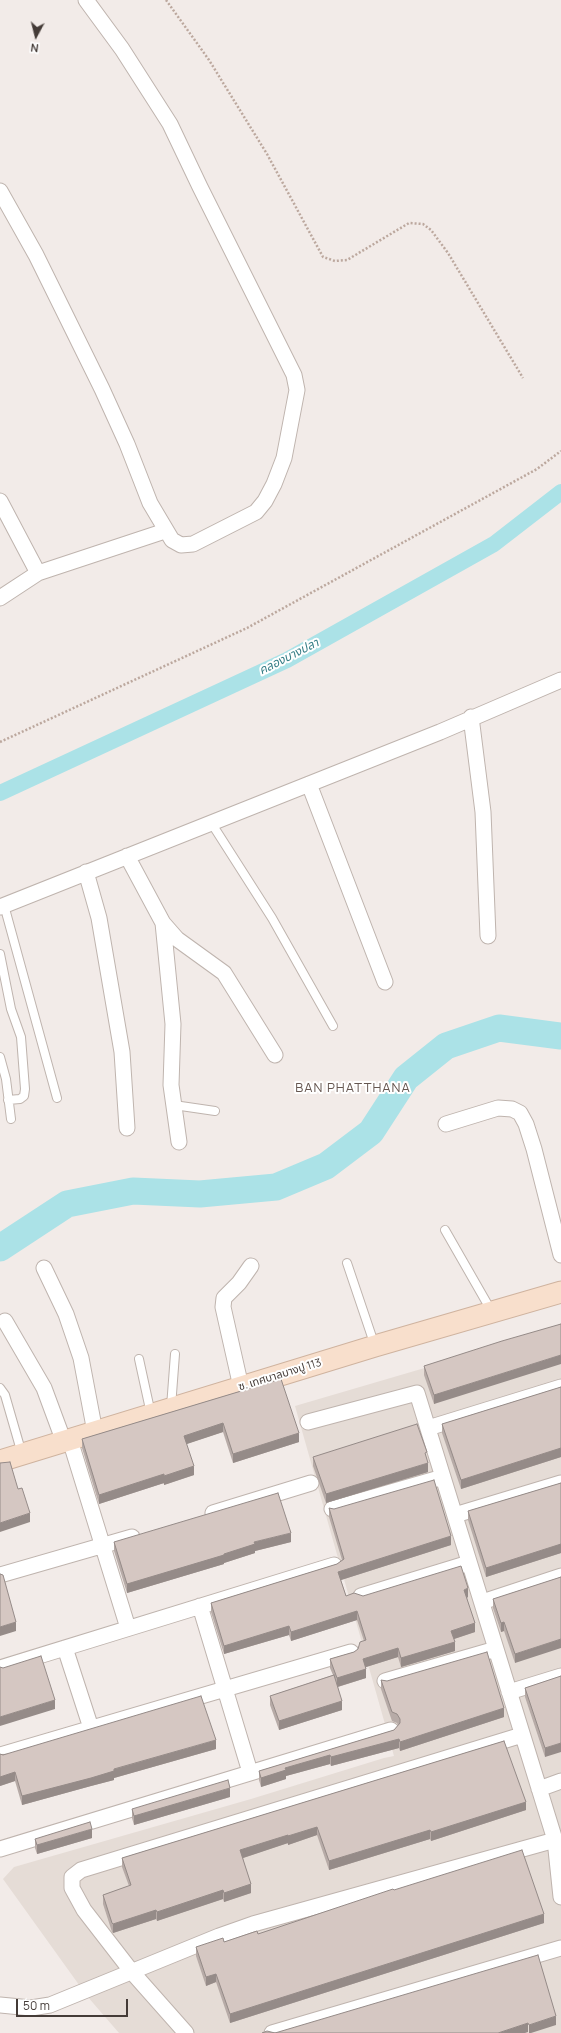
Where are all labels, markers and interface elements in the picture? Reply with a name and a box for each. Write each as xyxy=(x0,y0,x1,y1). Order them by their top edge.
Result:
north arrow xyxy=(16,16,56,56)
text: N xyxy=(30,40,39,56)
water label: คลองบางปลา xyxy=(257,636,321,678)
district label: BAN PHATTHANA xyxy=(295,1080,411,1096)
street label: ซ. เทศบาลบางปู 113 xyxy=(237,1356,323,1394)
scale bar xyxy=(18,1991,130,2017)
text: 50 m xyxy=(23,1997,50,2014)

